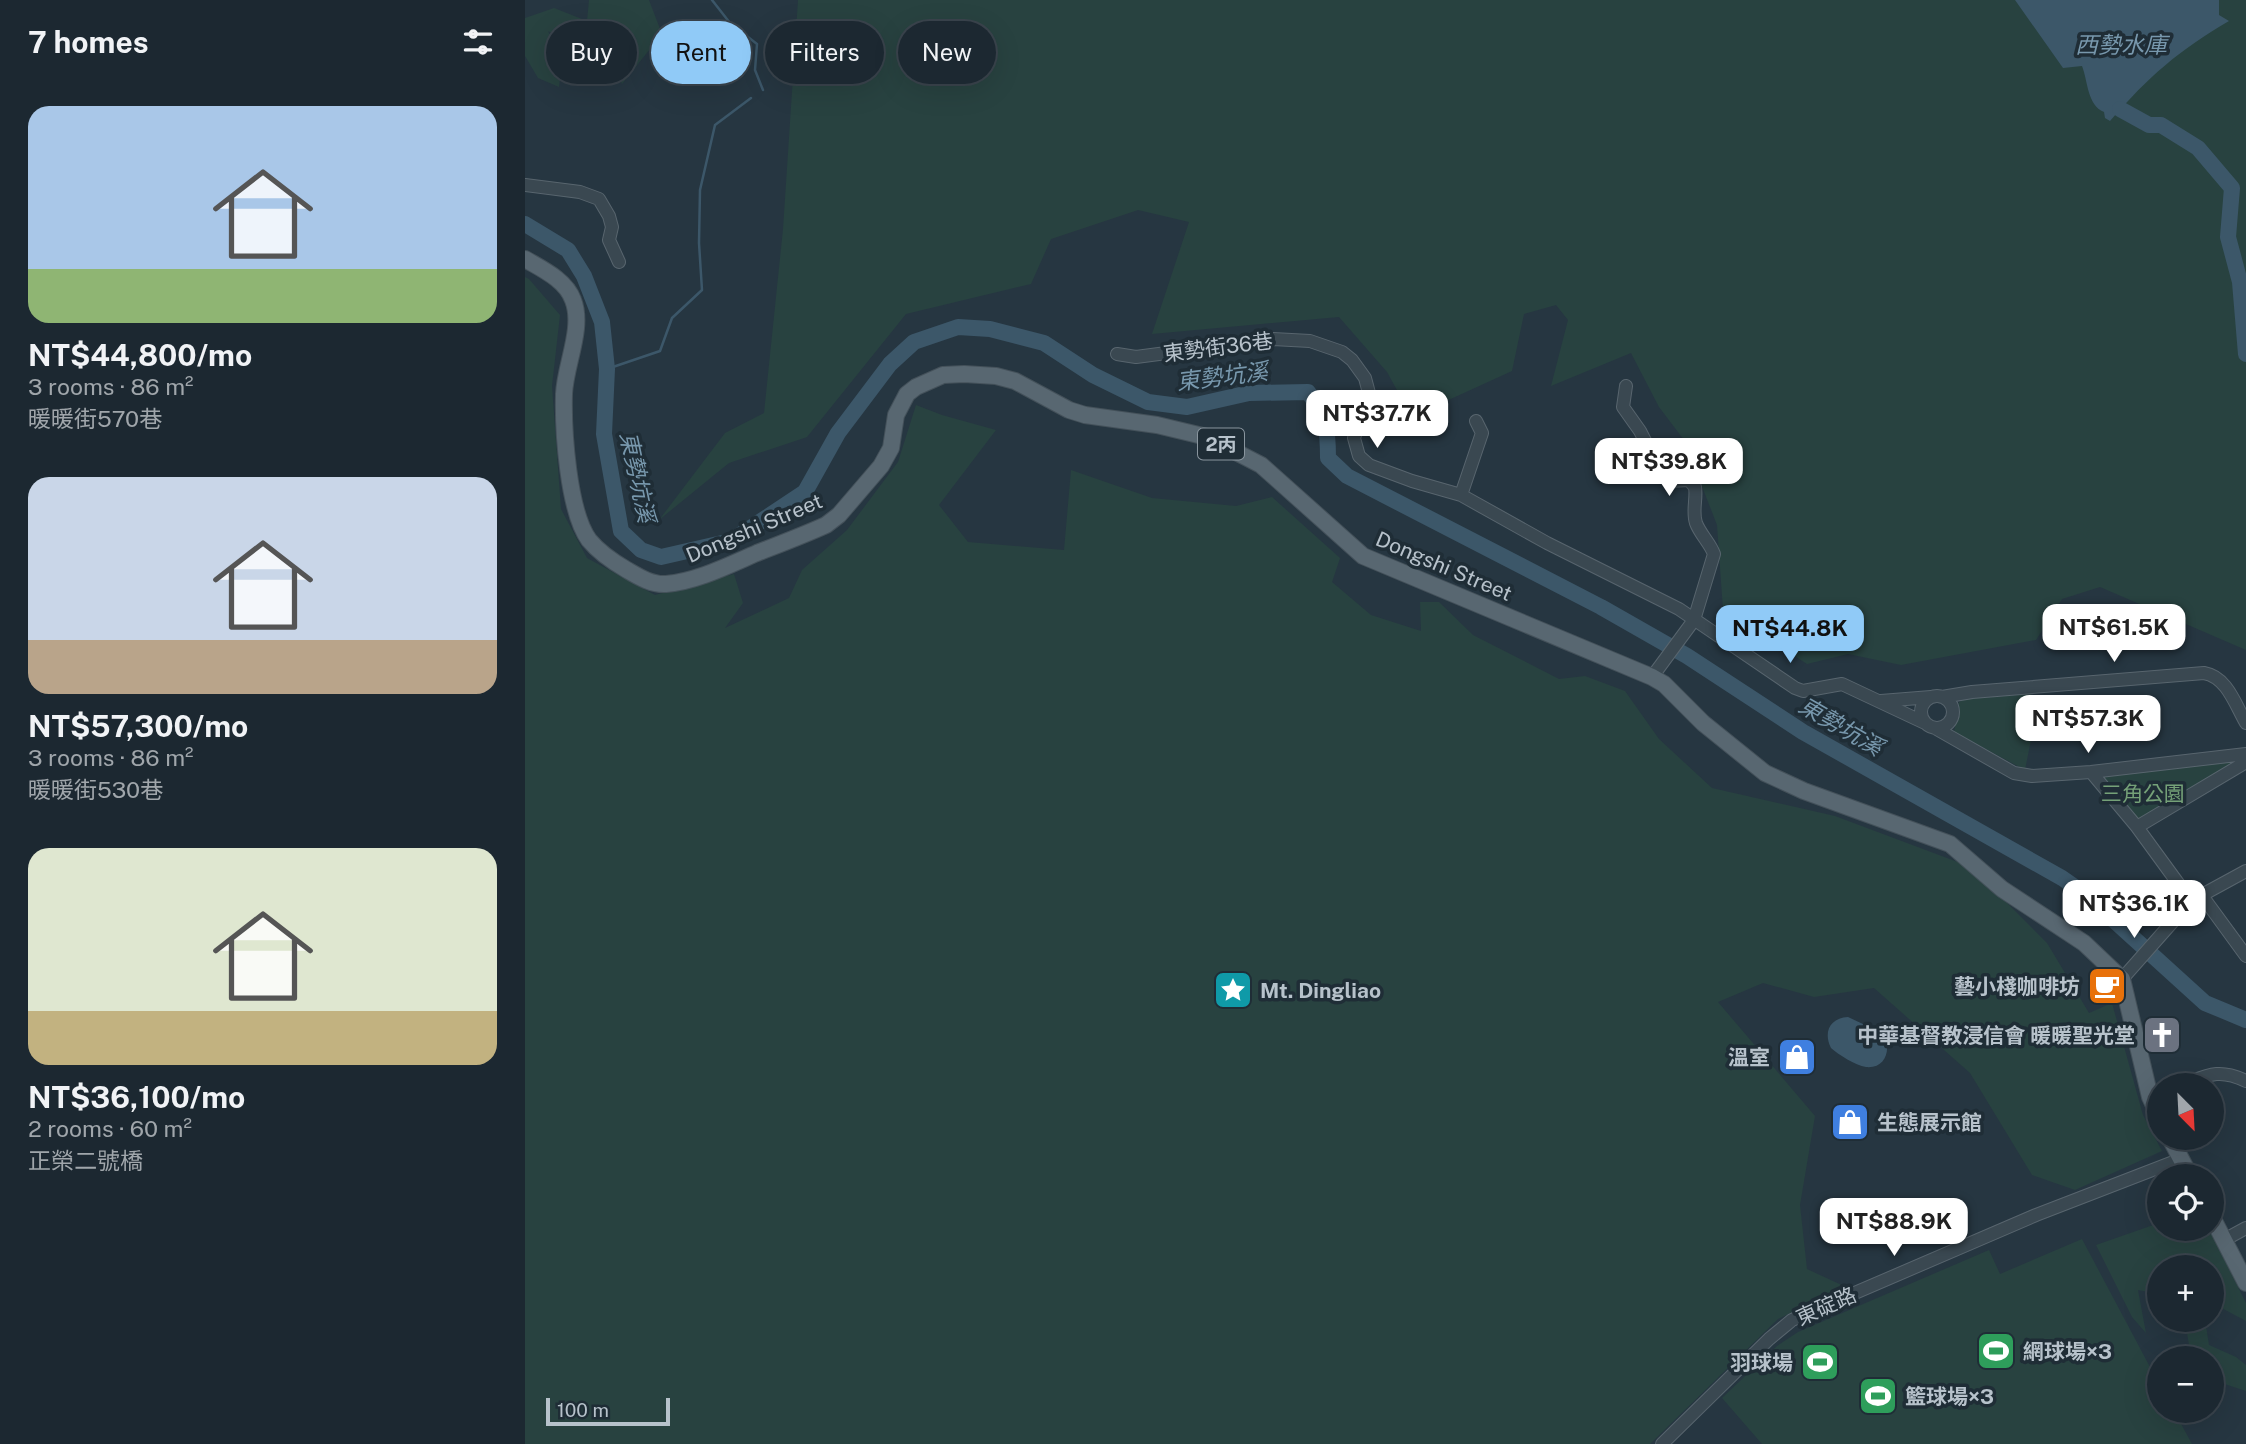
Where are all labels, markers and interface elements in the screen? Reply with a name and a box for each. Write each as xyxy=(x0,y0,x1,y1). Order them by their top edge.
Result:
chip: Buy xyxy=(546,21,637,84)
chip: Rent xyxy=(651,21,751,84)
chip: Filters xyxy=(765,21,884,84)
chip: New xyxy=(898,21,996,84)
icon: filters xyxy=(459,23,497,61)
text: 7 homes xyxy=(28,24,149,60)
water label: 西勢水庫 xyxy=(2075,31,2171,58)
icon: home xyxy=(200,151,326,277)
street label: 東勢街36巷 xyxy=(1162,328,1274,366)
text: NT$44,800/mo xyxy=(28,337,252,373)
water label: 東勢坑溪 xyxy=(1175,357,1272,395)
text: 3 rooms · 86 m² xyxy=(28,373,194,400)
pin: NT$37.7K xyxy=(1305,391,1449,450)
text: NT$37.7K xyxy=(1322,399,1432,426)
text: 暖暖街570巷 xyxy=(28,405,162,432)
road number: 2丙 xyxy=(1198,428,1244,460)
water label: 東勢坑溪 xyxy=(615,429,661,528)
pin: NT$39.8K xyxy=(1597,438,1741,498)
text: NT$39.8K xyxy=(1611,447,1727,474)
street label: Dongshi Street xyxy=(682,488,826,568)
icon: home xyxy=(200,522,326,648)
street label: Dongshi Street xyxy=(1372,526,1516,606)
pin: NT$61.5K xyxy=(2042,604,2186,664)
pin: NT$44.8K xyxy=(1718,606,1862,665)
text: NT$61.5K xyxy=(2058,613,2170,640)
text: NT$44.8K xyxy=(1732,614,1848,641)
water label: 東勢坑溪 xyxy=(1794,691,1890,762)
pin: NT$57.3K xyxy=(2016,696,2160,755)
text: NT$57.3K xyxy=(2031,704,2145,731)
text: NT$57,300/mo xyxy=(28,708,248,744)
text: 3 rooms · 86 m² xyxy=(28,744,194,771)
text: 暖暖街530巷 xyxy=(28,776,163,803)
park label: 三角公園 xyxy=(2101,781,2185,806)
pin: NT$36.1K xyxy=(2062,880,2206,940)
text: NT$36.1K xyxy=(2079,889,2189,916)
icon: home xyxy=(200,893,326,1019)
cafe icon: 藝小棧咖啡坊 xyxy=(2086,965,2128,1007)
place icon: Mt. Dingliao xyxy=(1212,969,1254,1011)
place label: 藝小棧咖啡坊 xyxy=(1954,974,2080,999)
place label: Mt. Dingliao xyxy=(1260,978,1381,1003)
church icon: 中華基督教浸信會 暖暖聖光堂 xyxy=(2141,1014,2183,1056)
place label: 中華基督教浸信會 暖暖聖光堂 xyxy=(1857,1023,2135,1048)
shop icon: 溫室 xyxy=(1776,1036,1818,1078)
place label: 溫室 xyxy=(1728,1045,1770,1070)
north arrow xyxy=(2147,1073,2224,1150)
map controls xyxy=(2147,1073,2224,1423)
text: NT$36,100/mo xyxy=(28,1079,245,1115)
shop icon: 生態展示館 xyxy=(1829,1101,1871,1143)
place label: 生態展示館 xyxy=(1877,1110,1982,1135)
text: 2 rooms · 60 m² xyxy=(28,1115,192,1142)
text: 正榮二號橋 xyxy=(28,1147,143,1174)
button: locate xyxy=(2147,1164,2224,1241)
pin: NT$88.9K xyxy=(1822,1198,1966,1258)
text: NT$88.9K xyxy=(1836,1207,1952,1234)
button: + xyxy=(2147,1255,2224,1332)
street label: 東碇路 xyxy=(1792,1282,1860,1330)
sports icon: 網球場×3 xyxy=(1975,1330,2017,1372)
place label: 網球場×3 xyxy=(2023,1339,2112,1364)
sports icon: 羽球場 xyxy=(1799,1341,1841,1383)
button: − xyxy=(2147,1346,2224,1423)
place label: 羽球場 xyxy=(1730,1350,1793,1375)
sports icon: 籃球場×3 xyxy=(1857,1375,1899,1417)
place label: 籃球場×3 xyxy=(1905,1384,1994,1409)
scale bar xyxy=(546,1395,670,1427)
text: 100 m xyxy=(557,1399,609,1421)

